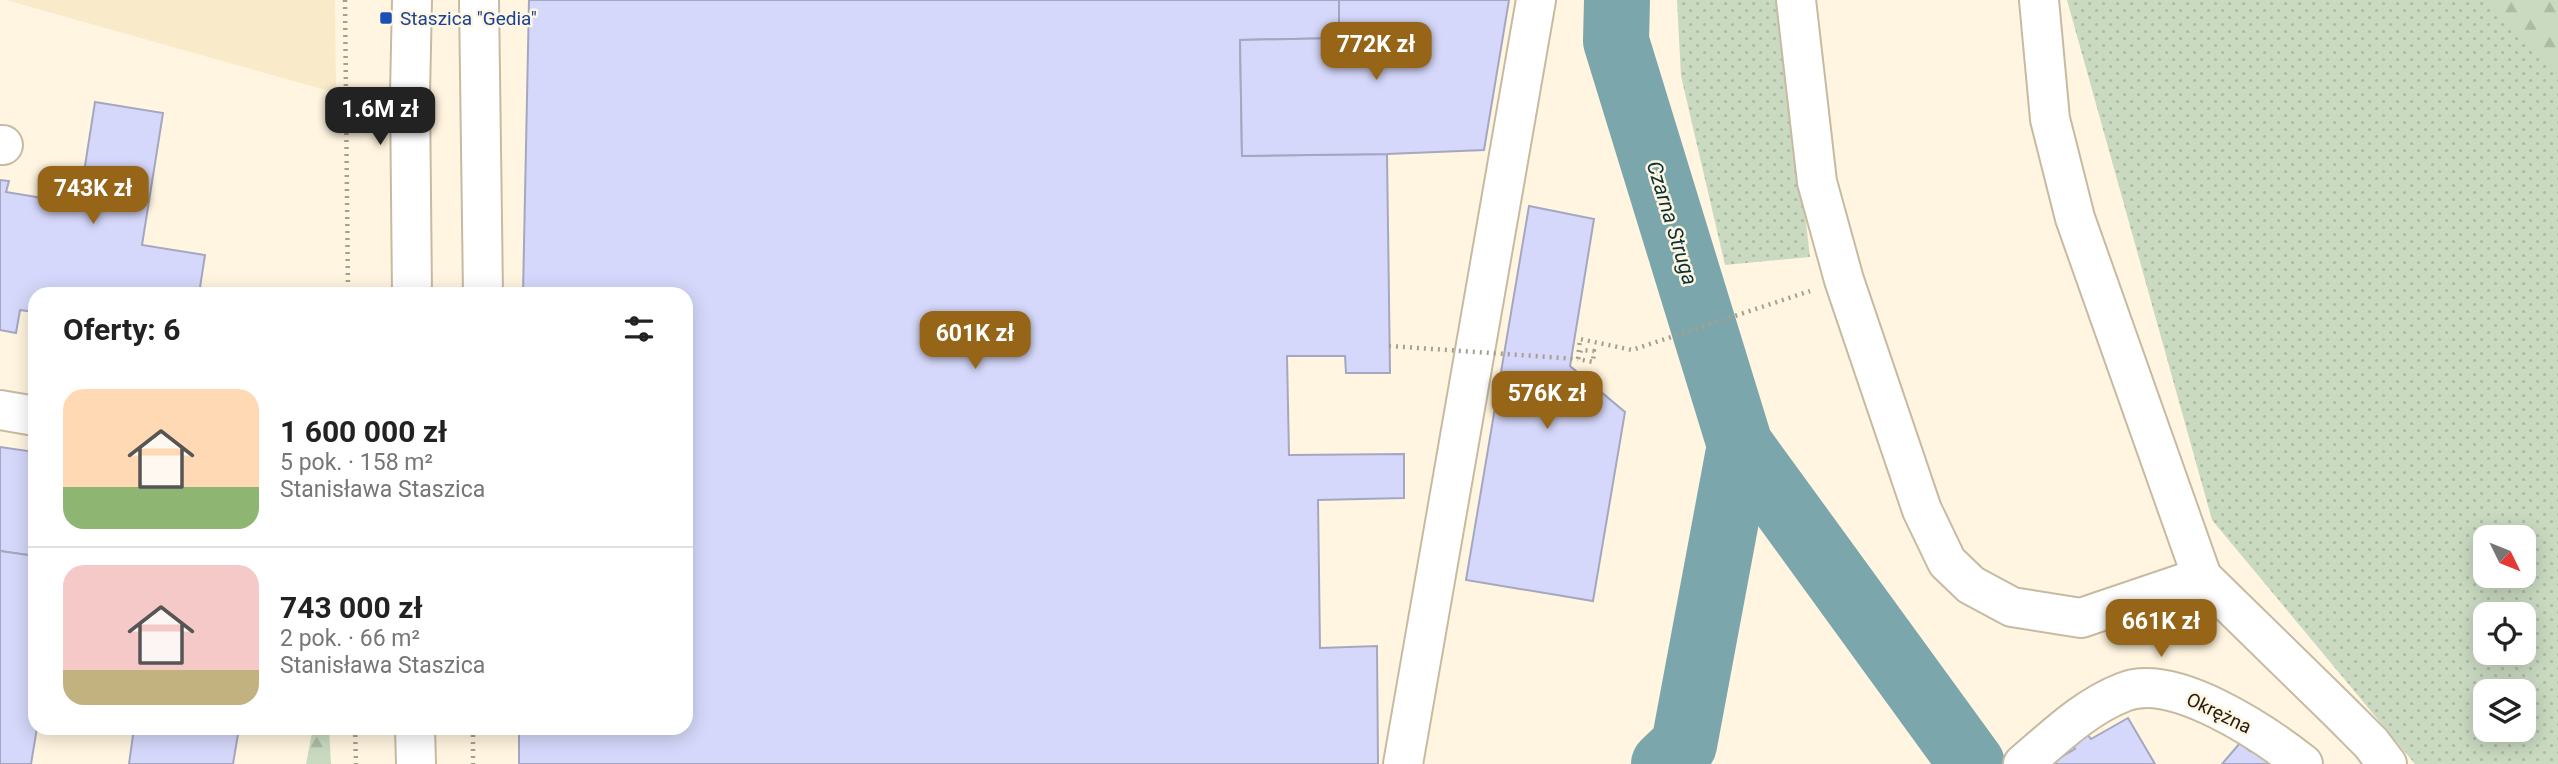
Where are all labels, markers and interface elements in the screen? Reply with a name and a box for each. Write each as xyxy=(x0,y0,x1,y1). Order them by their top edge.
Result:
place label: Staszica "Gedia" xyxy=(400,7,537,30)
marker: Staszica "Gedia" xyxy=(378,10,394,26)
pin: 772K zł xyxy=(1311,22,1441,82)
text: 772K zł xyxy=(1337,31,1415,58)
pin: 1.6M zł xyxy=(315,88,445,147)
text: 1.6M zł xyxy=(341,96,419,123)
water label: Czarna Struga xyxy=(1642,158,1702,288)
pin: 743K zł xyxy=(28,166,158,226)
text: 743K zł xyxy=(54,175,132,202)
icon: filters xyxy=(620,310,658,348)
text: Oferty: 6 xyxy=(63,312,180,347)
pin: 601K zł xyxy=(910,312,1040,371)
text: 601K zł xyxy=(936,320,1014,347)
pin: 576K zł xyxy=(1482,372,1612,431)
text: 576K zł xyxy=(1508,380,1586,407)
text: 1 600 000 zł xyxy=(280,414,447,449)
icon: home xyxy=(119,417,203,501)
text: 5 pok. · 158 m² xyxy=(280,449,433,476)
text: Stanisława Staszica xyxy=(280,476,485,503)
north arrow xyxy=(2473,525,2536,588)
map controls xyxy=(2473,525,2536,742)
text: 743 000 zł xyxy=(280,590,423,625)
icon: home xyxy=(119,593,203,677)
pin: 661K zł xyxy=(2096,600,2226,659)
button: locate xyxy=(2473,602,2536,665)
text: 661K zł xyxy=(2122,608,2200,635)
text: 2 pok. · 66 m² xyxy=(280,625,420,652)
text: Stanisława Staszica xyxy=(280,652,485,679)
button: layers xyxy=(2473,679,2536,742)
street label: Okrężna xyxy=(2183,687,2255,739)

